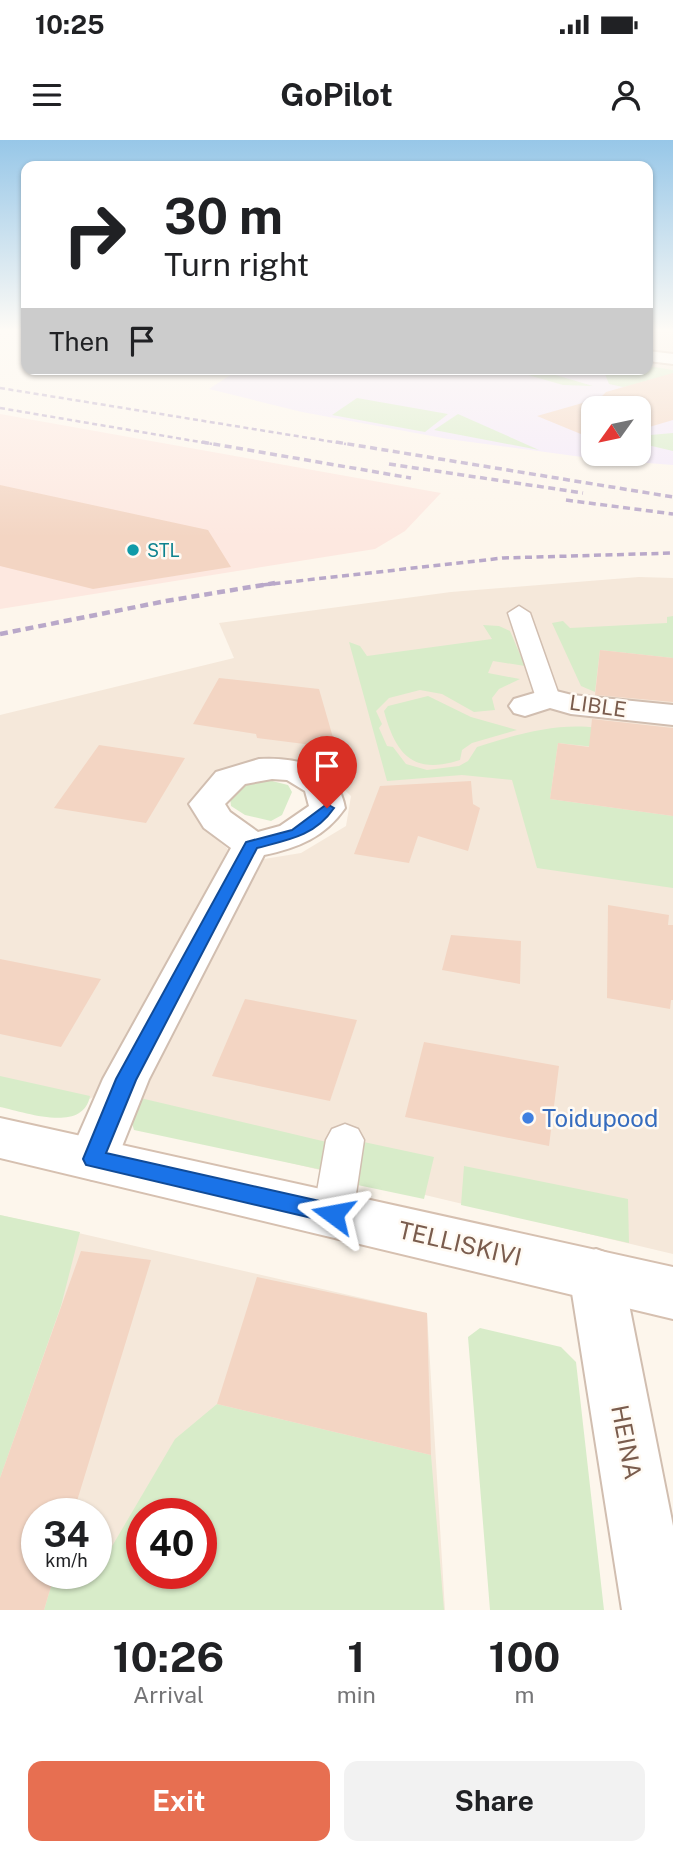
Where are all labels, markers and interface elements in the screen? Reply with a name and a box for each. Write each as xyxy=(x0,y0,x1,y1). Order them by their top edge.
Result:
text: 10:25 xyxy=(35,9,104,40)
icon: menu xyxy=(28,76,66,114)
text: GoPilot xyxy=(280,76,393,113)
icon: person xyxy=(607,76,645,114)
text: 30 m xyxy=(164,187,283,245)
icon: right xyxy=(49,189,140,280)
text: Turn right xyxy=(164,246,309,283)
icon: arrive xyxy=(123,322,161,360)
text: Then xyxy=(49,326,109,357)
north arrow xyxy=(581,396,651,466)
map controls xyxy=(581,396,651,466)
place label: STL xyxy=(147,540,180,561)
marker: STL xyxy=(125,542,141,558)
street label: LIBLE xyxy=(568,690,628,722)
pin xyxy=(297,736,357,808)
icon: arrive xyxy=(308,747,346,785)
place label: Toidupood xyxy=(542,1104,658,1132)
marker: Toidupood xyxy=(520,1110,536,1126)
position arrow xyxy=(296,1177,370,1251)
street label: TELLISKIVI xyxy=(396,1215,524,1271)
street label: HEINA xyxy=(606,1402,648,1482)
speed limit sign: 40 xyxy=(126,1498,217,1589)
text: 34 xyxy=(43,1514,90,1555)
text: km/h xyxy=(45,1550,88,1571)
text: 10:26 xyxy=(113,1632,224,1681)
text: 1 xyxy=(347,1632,365,1681)
text: 100 xyxy=(488,1632,560,1681)
text: Arrival xyxy=(133,1681,204,1708)
text: min xyxy=(337,1681,376,1708)
text: m xyxy=(514,1681,534,1708)
button: Exit xyxy=(28,1761,330,1841)
button: Share xyxy=(344,1761,645,1841)

